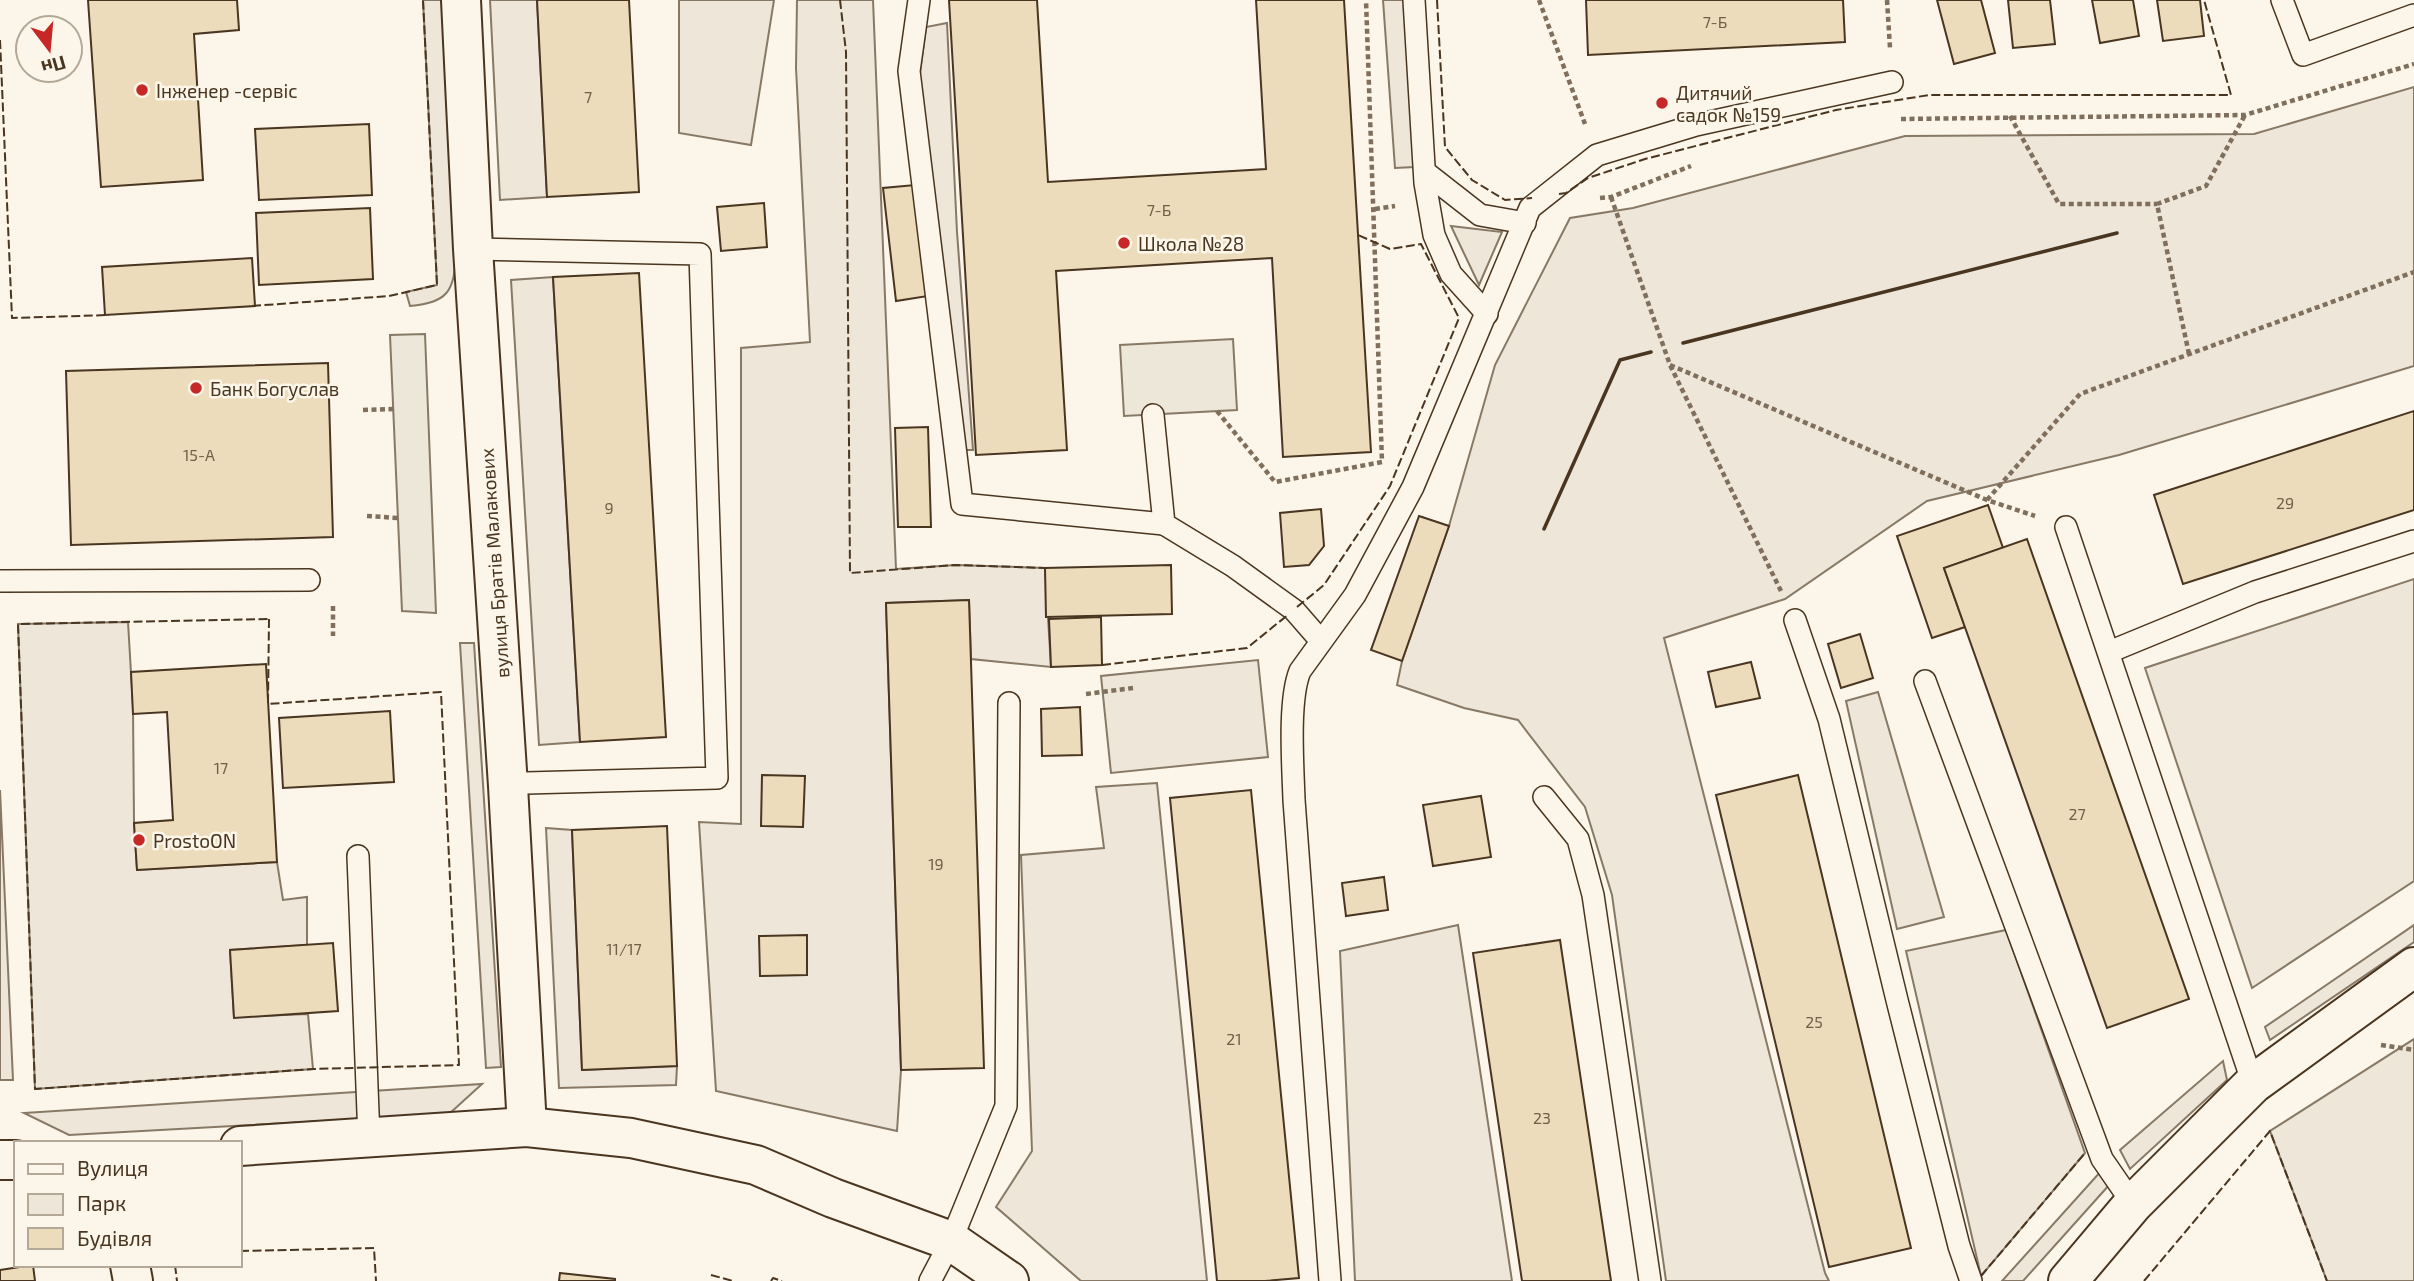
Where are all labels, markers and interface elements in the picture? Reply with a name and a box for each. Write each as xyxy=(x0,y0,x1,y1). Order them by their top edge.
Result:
house number: 7-Б xyxy=(1703,12,1727,31)
north arrow xyxy=(14,14,84,84)
text: Пн xyxy=(39,51,69,80)
place label: Інженер -сервіс xyxy=(156,79,298,102)
place label: Дитячий садок №159 xyxy=(1676,81,1781,126)
marker: Інженер -сервіс xyxy=(134,82,150,98)
house number: 7 xyxy=(584,87,592,106)
marker: Дитячий садок №159 xyxy=(1654,95,1670,111)
house number: 7-Б xyxy=(1147,200,1171,219)
place label: Школа №28 xyxy=(1138,232,1244,255)
marker: Школа №28 xyxy=(1116,235,1132,251)
place label: Банк Богуслав xyxy=(210,377,339,401)
marker: Банк Богуслав xyxy=(188,380,204,396)
house number: 15-А xyxy=(183,445,215,464)
street label: вулиця Братів Малакових xyxy=(474,447,515,679)
house number: 29 xyxy=(2276,493,2294,512)
house number: 9 xyxy=(604,498,614,517)
house number: 17 xyxy=(214,758,228,777)
house number: 27 xyxy=(2068,804,2086,823)
place label: ProstoON xyxy=(153,829,236,852)
marker: ProstoON xyxy=(131,832,147,848)
house number: 19 xyxy=(928,854,944,873)
house number: 11/17 xyxy=(606,939,642,958)
house number: 25 xyxy=(1805,1012,1823,1031)
house number: 21 xyxy=(1226,1029,1242,1048)
house number: 23 xyxy=(1533,1108,1551,1127)
legend xyxy=(14,1141,242,1267)
text: Вулиця xyxy=(77,1155,148,1181)
text: Парк xyxy=(77,1190,126,1215)
text: Будівля xyxy=(77,1225,152,1251)

